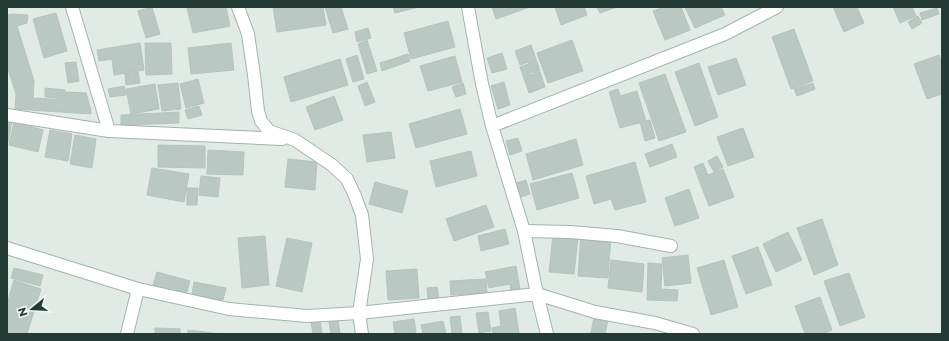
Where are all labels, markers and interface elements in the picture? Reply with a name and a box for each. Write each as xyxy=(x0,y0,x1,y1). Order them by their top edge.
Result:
north arrow xyxy=(12,289,52,329)
text: N xyxy=(14,306,31,318)

